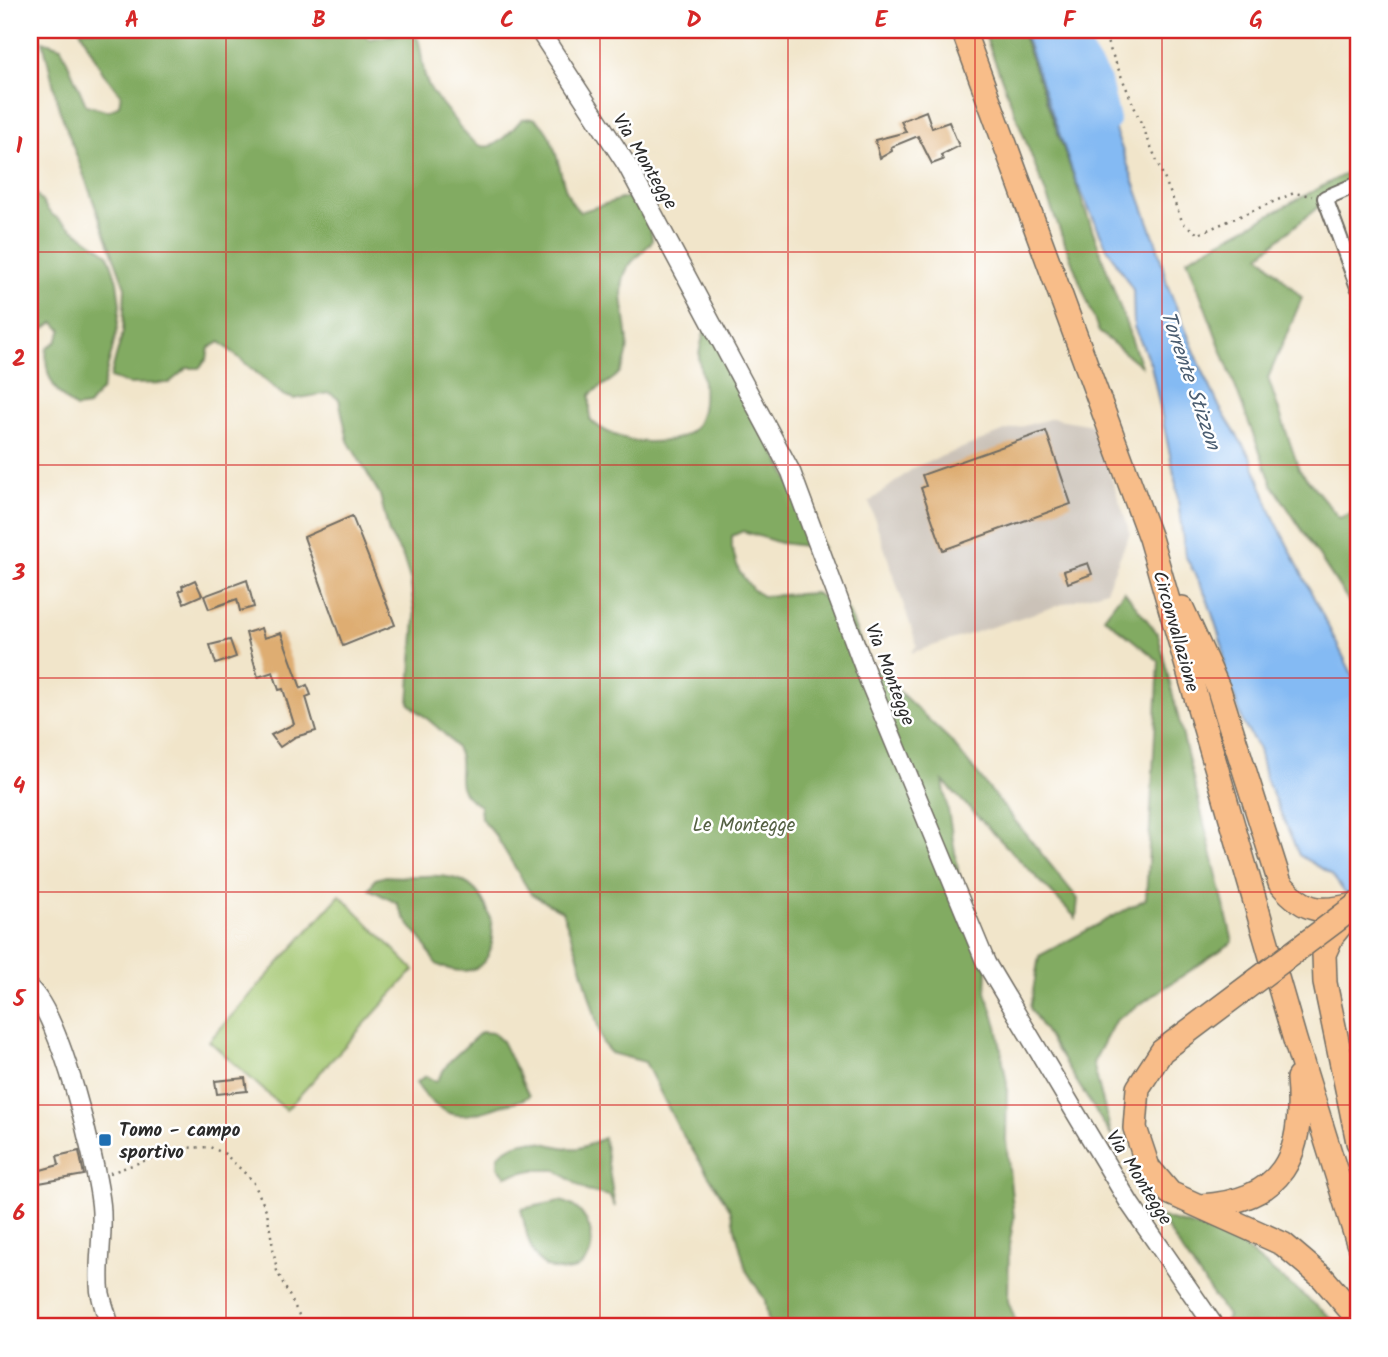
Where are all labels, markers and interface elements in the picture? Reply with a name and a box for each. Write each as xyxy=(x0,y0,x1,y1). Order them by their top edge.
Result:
text: A xyxy=(125,3,139,39)
text: B xyxy=(312,3,326,39)
text: C xyxy=(500,3,514,39)
text: D xyxy=(686,3,702,39)
text: E xyxy=(875,3,889,39)
text: F xyxy=(1063,3,1077,39)
text: G xyxy=(1249,3,1263,39)
street label: Via Montegge xyxy=(604,108,685,216)
text: 1 xyxy=(16,129,23,165)
water label: Torrente Stizzon xyxy=(1150,307,1229,456)
text: 2 xyxy=(12,342,26,378)
text: 3 xyxy=(12,556,26,592)
street label: Circonvallazione xyxy=(1143,567,1207,696)
street label: Via Montegge xyxy=(856,619,923,731)
text: 4 xyxy=(13,769,26,805)
park label: Le Montegge xyxy=(693,811,796,841)
text: 5 xyxy=(12,982,27,1018)
place label: Tomo - campo sportivo xyxy=(119,1116,241,1168)
street label: Via Montegge xyxy=(1097,1125,1180,1232)
marker: Tomo - campo sportivo xyxy=(97,1132,113,1148)
text: 6 xyxy=(13,1196,25,1232)

